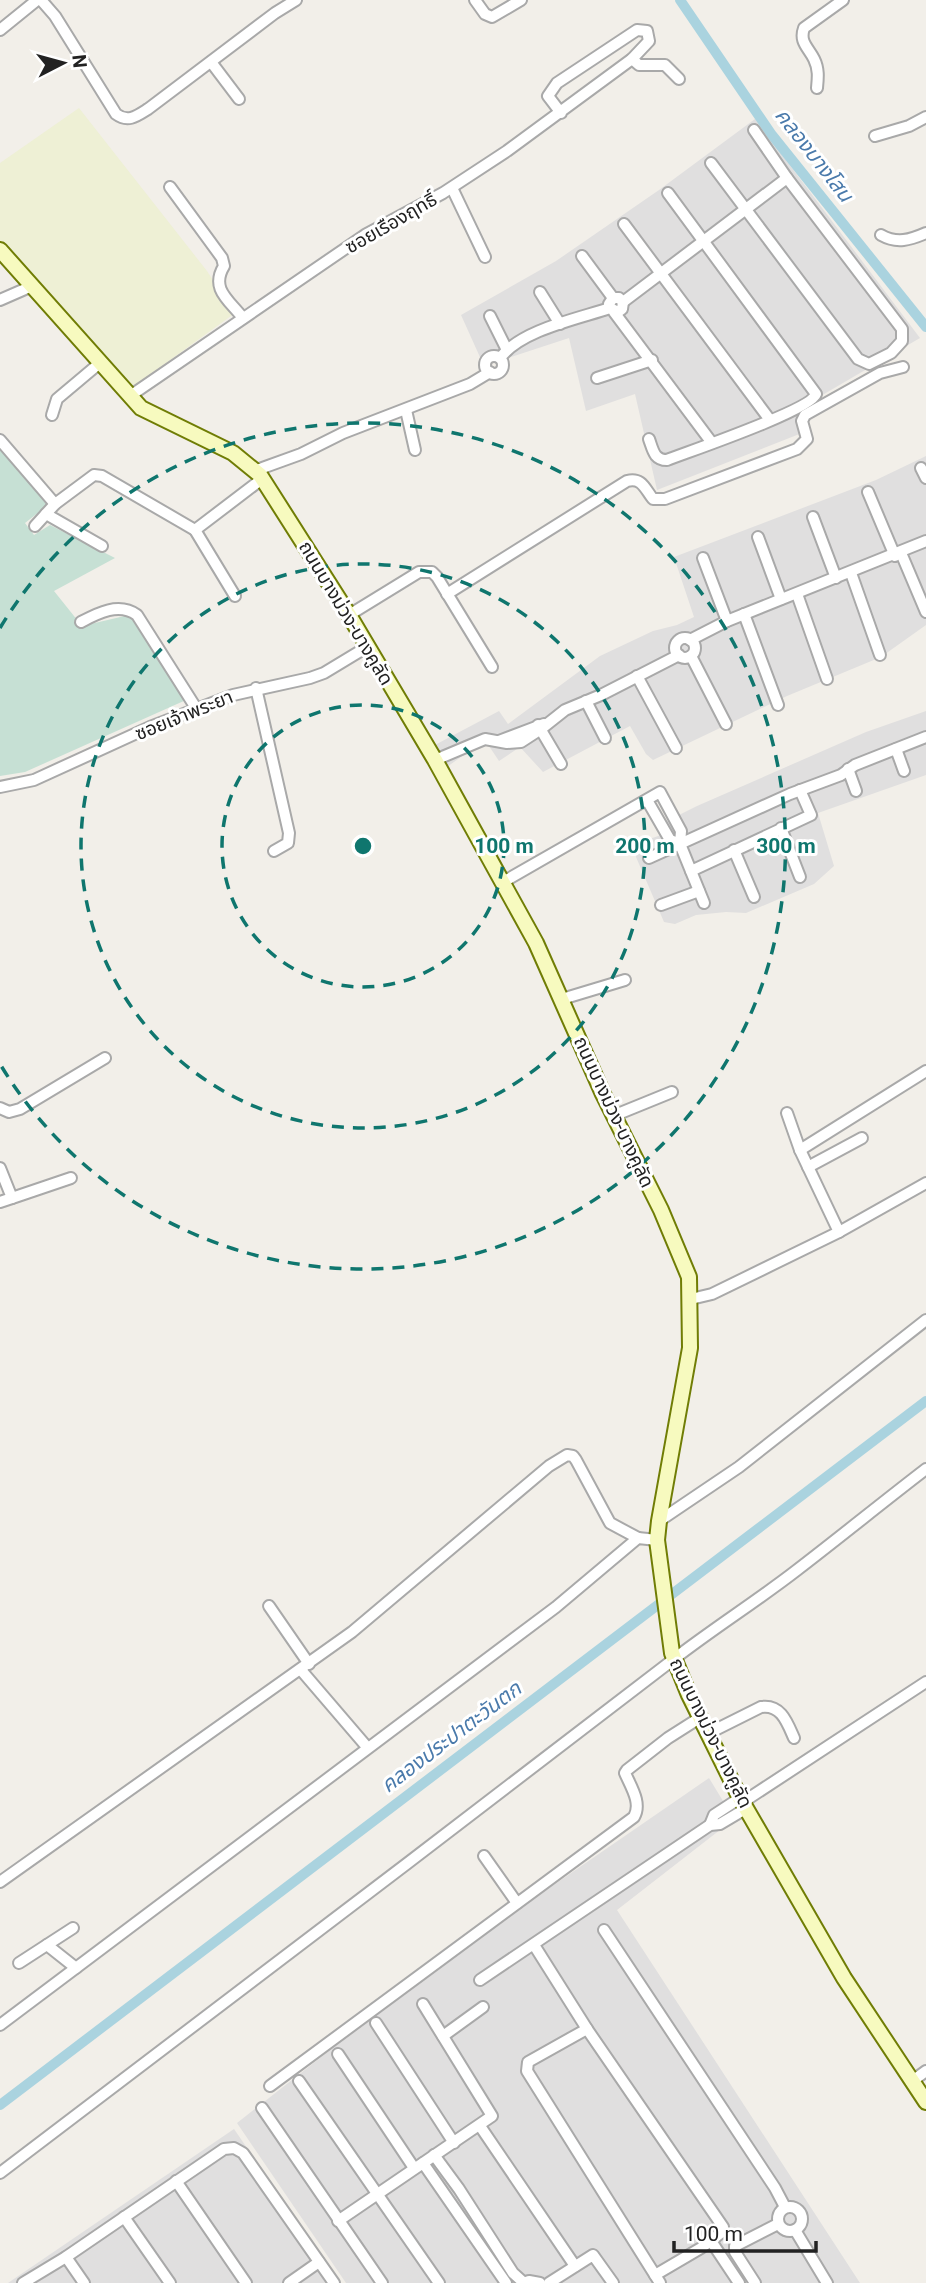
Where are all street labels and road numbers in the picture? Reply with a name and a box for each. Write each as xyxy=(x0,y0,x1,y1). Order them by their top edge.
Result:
street label: ซอยเรืองฤทธิ์ xyxy=(341,187,441,258)
street label: ถนนบางม่วง-บางคูลัด xyxy=(293,537,398,690)
street label: ซอยเจ้าพระยา xyxy=(132,685,236,745)
street label: ถนนบางม่วง-บางคูลัด xyxy=(568,1033,659,1192)
street label: ถนนบางม่วง-บางคูลัด xyxy=(664,1654,757,1812)

